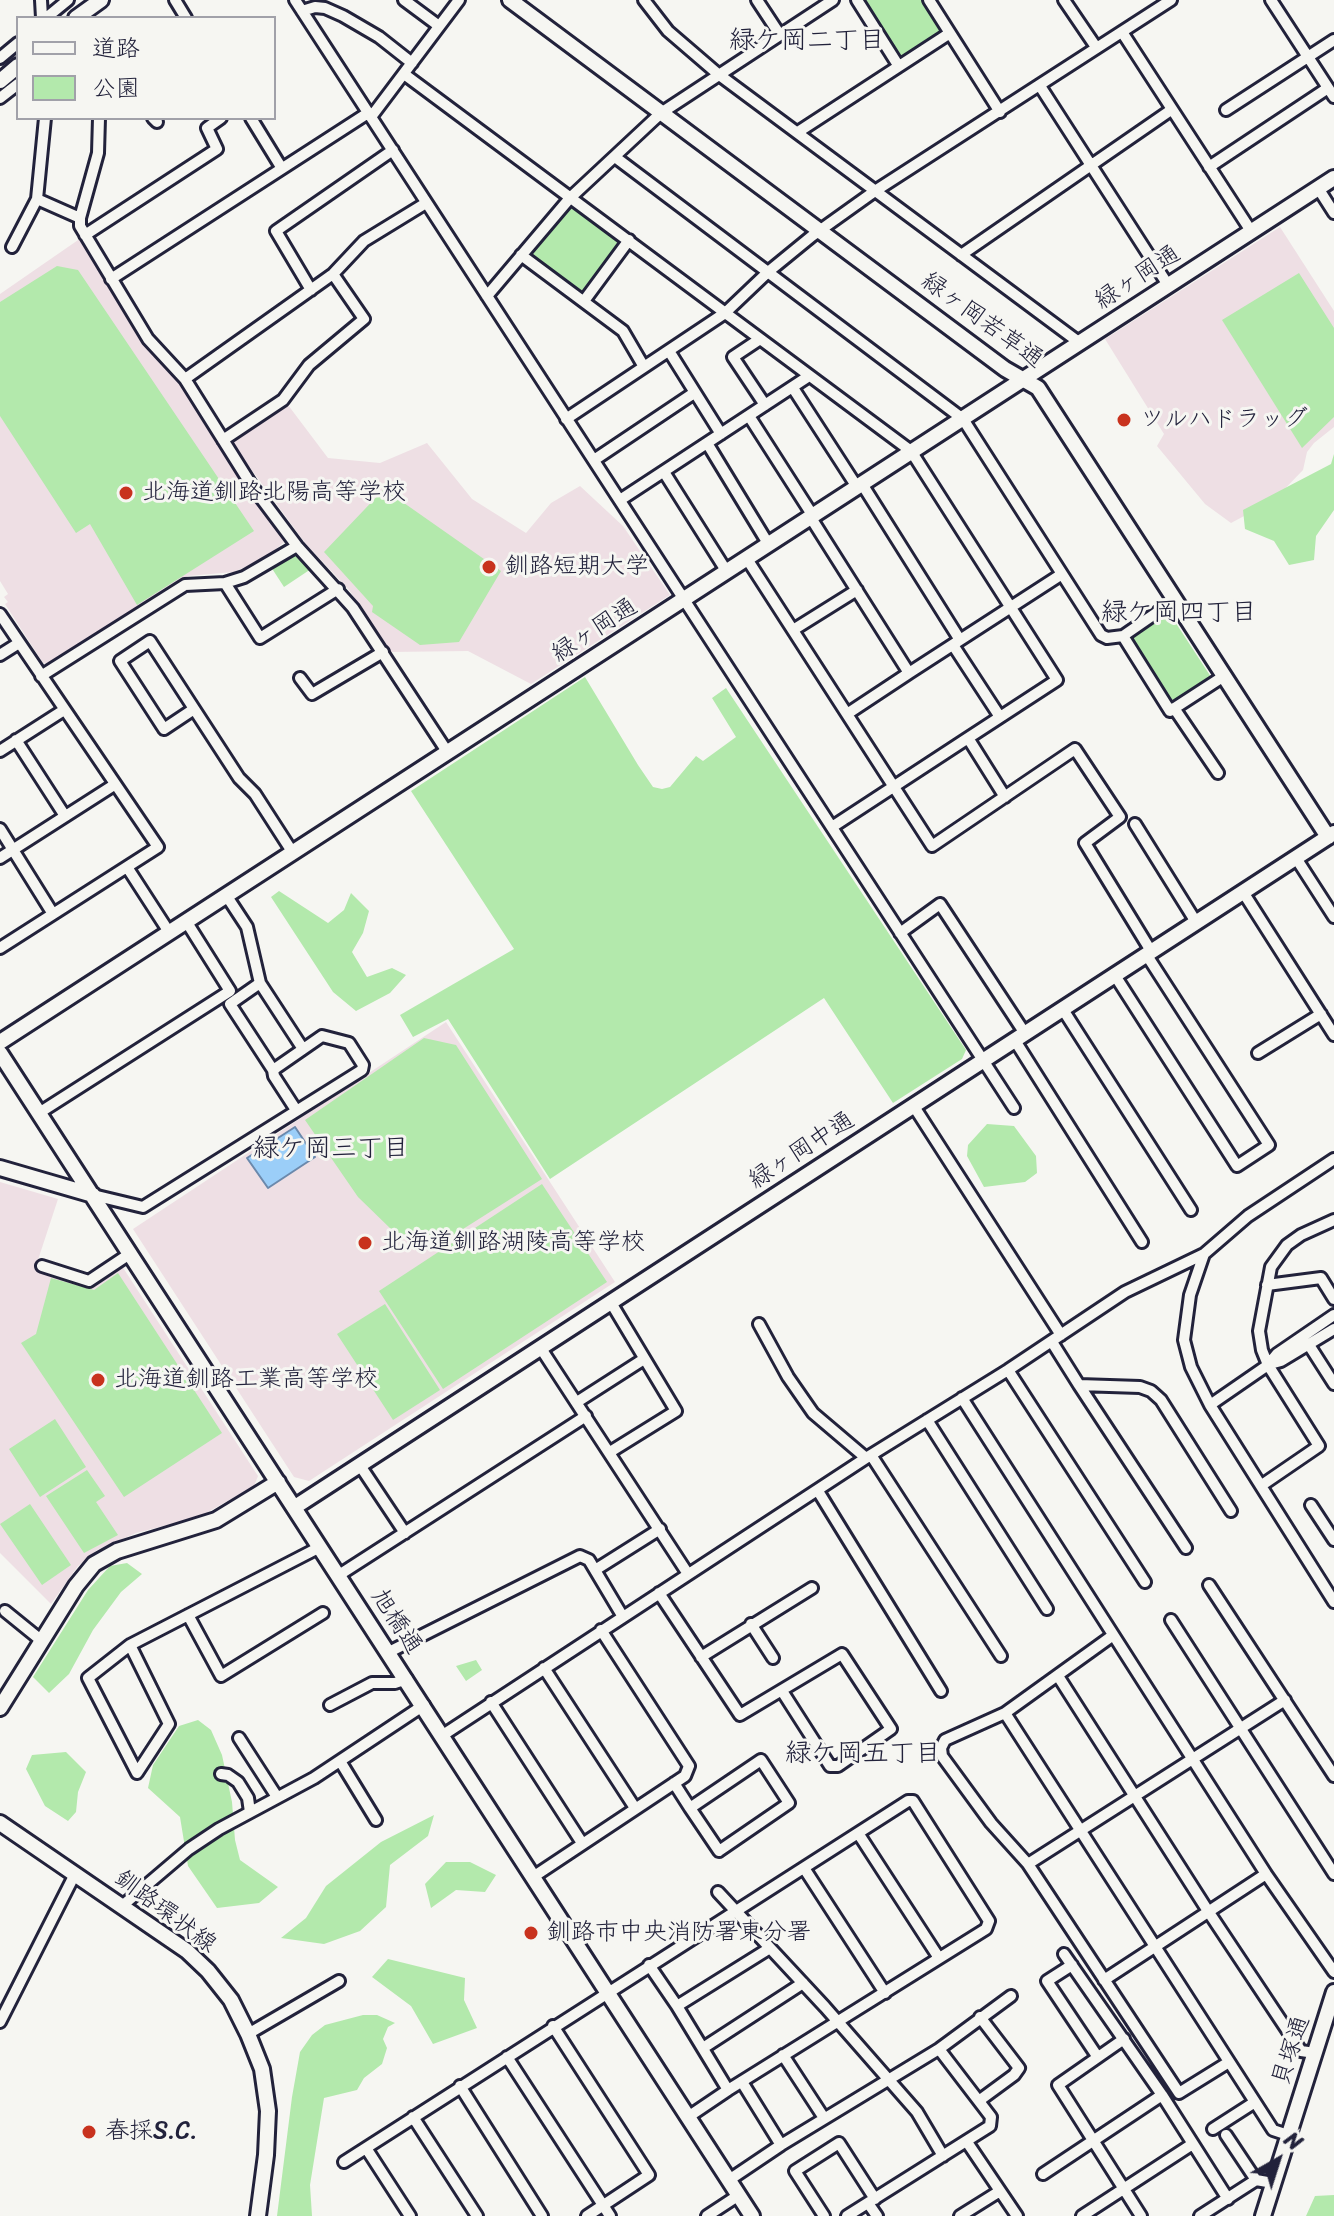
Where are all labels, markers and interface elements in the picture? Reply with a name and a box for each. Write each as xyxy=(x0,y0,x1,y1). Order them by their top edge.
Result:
legend xyxy=(16,16,276,120)
district label: 緑ケ岡二丁目 xyxy=(729,25,885,57)
text: 道路 xyxy=(92,27,140,69)
text: 公園 xyxy=(92,67,140,109)
street label: 緑ヶ岡通 xyxy=(1090,240,1186,316)
street label: 緑ヶ岡若草通 xyxy=(915,267,1049,375)
place label: ツルハドラッグ xyxy=(1140,406,1308,434)
marker: ツルハドラッグ xyxy=(1115,411,1133,429)
place label: 北海道釧路北陽高等学校 xyxy=(142,479,406,507)
marker: 北海道釧路北陽高等学校 xyxy=(117,484,135,502)
place label: 釧路短期大学 xyxy=(505,553,649,581)
marker: 釧路短期大学 xyxy=(480,558,498,576)
street label: 緑ヶ岡通 xyxy=(547,593,643,669)
district label: 緑ケ岡四丁目 xyxy=(1101,597,1257,629)
street label: 緑ヶ岡中通 xyxy=(744,1106,860,1196)
district label: 緑ケ岡三丁目 xyxy=(253,1133,409,1165)
place label: 北海道釧路湖陵高等学校 xyxy=(381,1229,645,1257)
marker: 北海道釧路湖陵高等学校 xyxy=(356,1234,374,1252)
place label: 北海道釧路工業高等学校 xyxy=(114,1366,378,1394)
marker: 北海道釧路工業高等学校 xyxy=(89,1371,107,1389)
street label: 旭橋通 xyxy=(364,1584,428,1660)
district label: 緑ケ岡五丁目 xyxy=(785,1738,941,1770)
street label: 釧路環状線 xyxy=(108,1864,222,1960)
place label: 釧路市中央消防署東分署 xyxy=(547,1919,811,1947)
marker: 釧路市中央消防署東分署 xyxy=(522,1924,540,1942)
street label: 貝塚通 xyxy=(1267,2012,1317,2090)
place label: 春採S.C. xyxy=(105,2118,198,2146)
north arrow xyxy=(1238,2120,1318,2200)
text: N xyxy=(1275,2121,1312,2161)
marker: 春採S.C. xyxy=(80,2123,98,2141)

